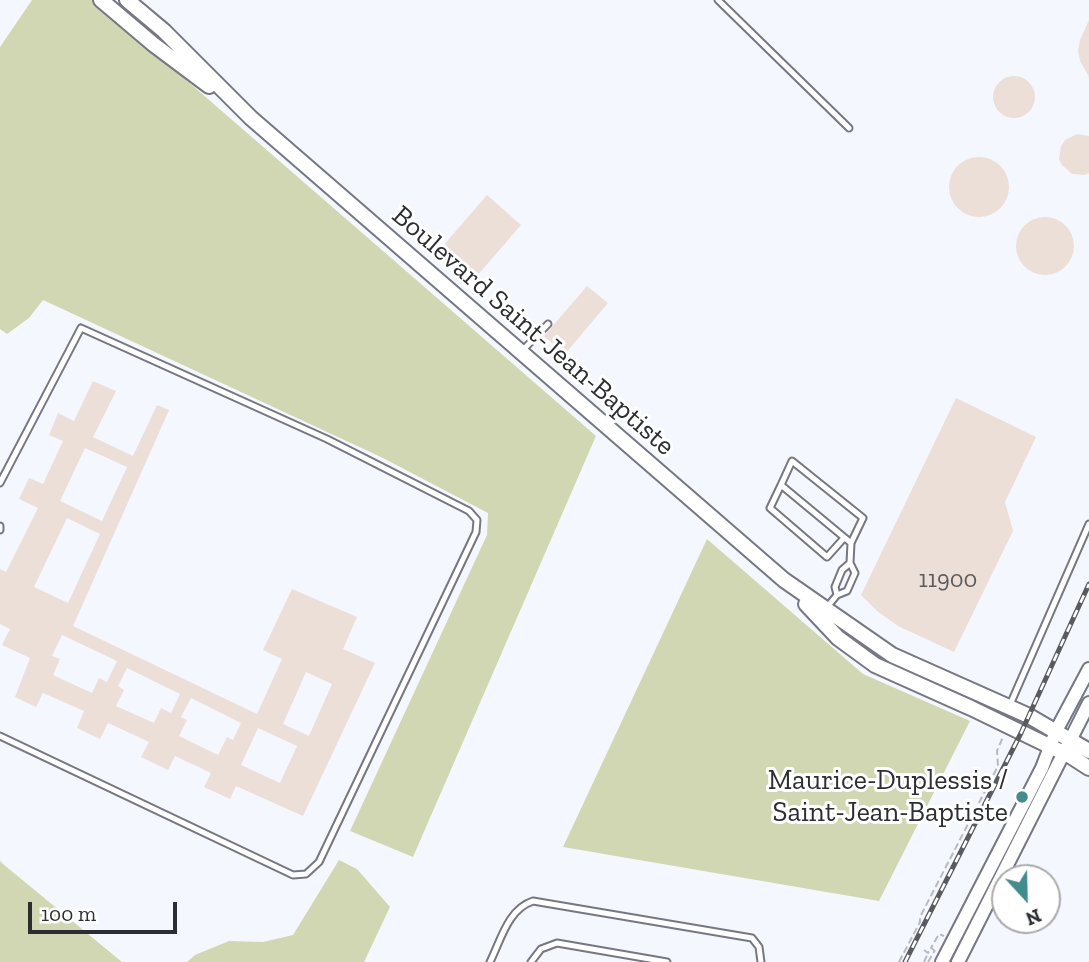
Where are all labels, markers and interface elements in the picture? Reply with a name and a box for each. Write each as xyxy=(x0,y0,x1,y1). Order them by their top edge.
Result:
street label: Boulevard Saint-Jean-Baptiste xyxy=(385,199,681,463)
house number: 11900 xyxy=(919,566,977,594)
place label: Maurice-Duplessis / Saint-Jean-Baptiste xyxy=(768,764,1008,830)
marker: Maurice-Duplessis / Saint-Jean-Baptiste xyxy=(1014,789,1030,805)
north arrow xyxy=(991,864,1061,934)
scale bar xyxy=(32,888,180,932)
text: 100 m xyxy=(41,901,96,926)
text: N xyxy=(1022,904,1044,930)

